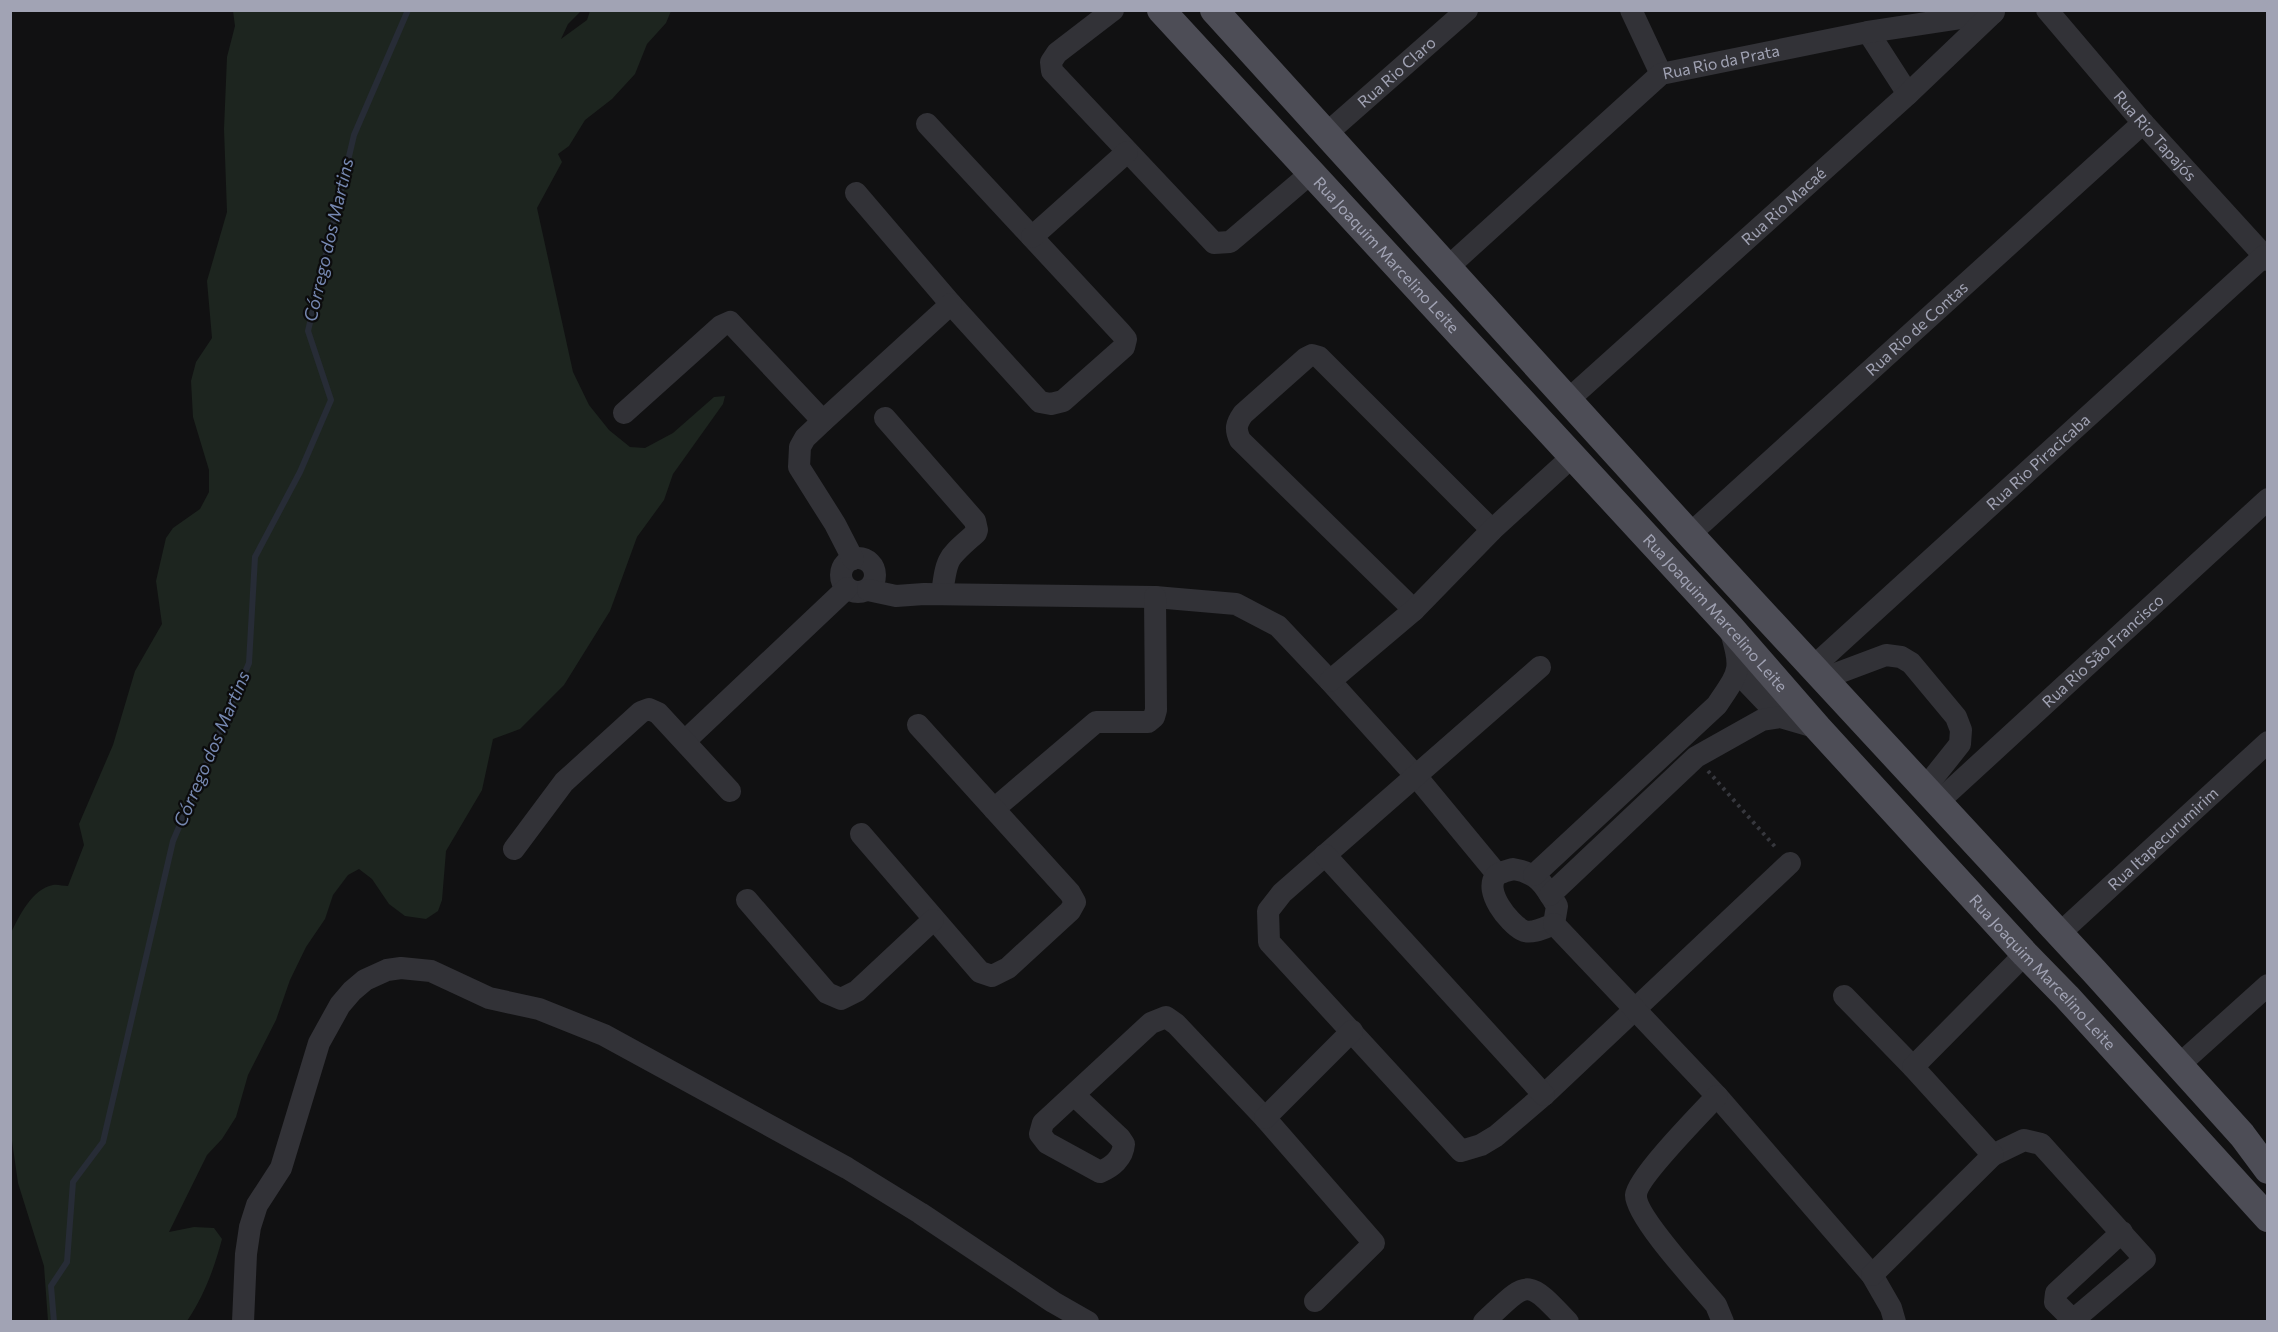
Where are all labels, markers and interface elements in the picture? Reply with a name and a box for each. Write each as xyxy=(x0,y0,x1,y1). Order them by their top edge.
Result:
street label: Rua Rio Claro xyxy=(1353,32,1439,111)
street label: Rua Rio da Prata xyxy=(1661,40,1781,82)
street label: Rua Rio Tapajós xyxy=(2111,86,2201,184)
water label: Córrego dos Martins xyxy=(298,156,358,324)
street label: Rua Rio Macaé xyxy=(1737,163,1829,248)
street label: Rua Joaquim Marcelino Leite xyxy=(1310,172,1464,337)
street label: Rua Rio de Contas xyxy=(1861,277,1971,379)
street label: Rua Rio Piracicaba xyxy=(1982,410,2094,513)
street label: Rua Joaquim Marcelino Leite xyxy=(1640,530,1792,695)
street label: Rua Rio São Francisco xyxy=(2038,590,2167,711)
water label: Córrego dos Martins xyxy=(168,667,254,830)
street label: Rua Itapecurumirim xyxy=(2103,783,2222,894)
street label: Rua Joaquim Marcelino Leite xyxy=(1966,890,2120,1053)

